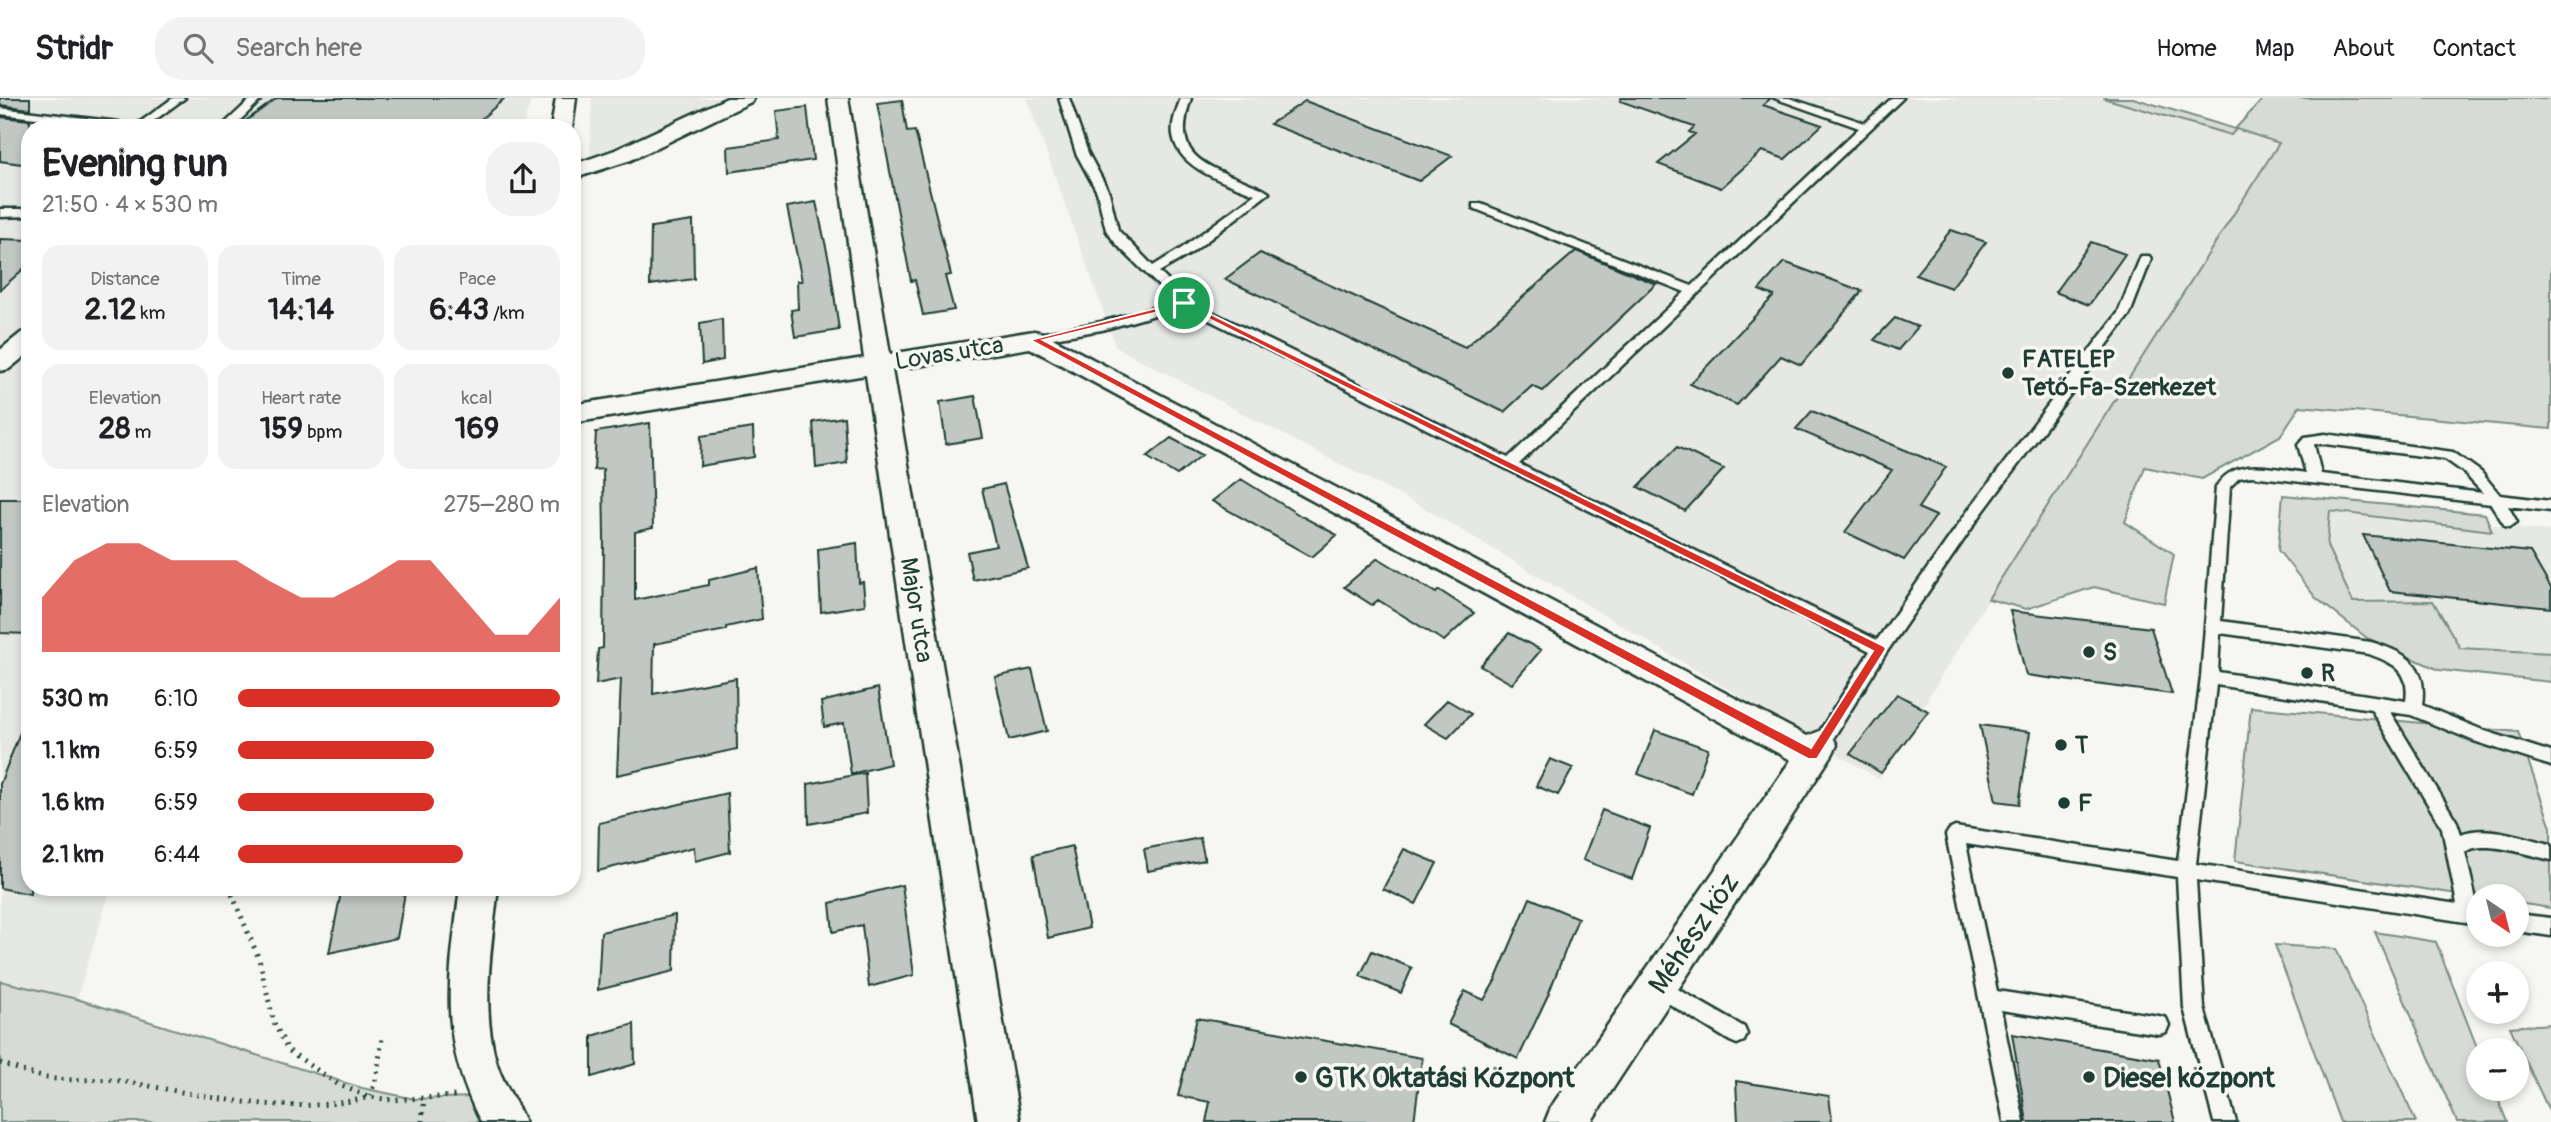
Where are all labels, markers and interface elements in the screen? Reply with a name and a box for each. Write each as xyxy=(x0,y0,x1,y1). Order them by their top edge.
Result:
search box xyxy=(155,17,645,80)
text: Stridr xyxy=(35,28,113,69)
icon: search xyxy=(179,29,217,67)
text: Search here xyxy=(235,32,362,64)
text: Home xyxy=(2156,34,2217,63)
text: Map xyxy=(2255,34,2295,63)
text: About xyxy=(2333,34,2395,63)
text: Contact xyxy=(2433,34,2516,63)
text: Evening run xyxy=(42,140,228,188)
button: share xyxy=(486,142,560,216)
text: 21:50 · 4 × 530 m xyxy=(42,190,218,219)
text: Distance xyxy=(90,267,160,291)
text: Time xyxy=(281,267,321,291)
text: Pace xyxy=(458,267,496,291)
pin xyxy=(1154,273,1214,333)
icon: arrive xyxy=(1165,284,1203,322)
text: 2.12 xyxy=(85,291,136,328)
text: 14:14 xyxy=(268,291,334,328)
text: 6:43 xyxy=(429,291,489,328)
text: km xyxy=(136,301,165,325)
text: /km xyxy=(489,301,525,325)
street label: Lovas utca xyxy=(893,331,1005,376)
place label: FATELEP Tető-Fa-Szerkezet xyxy=(2021,345,2217,402)
marker: FATELEP Tető-Fa-Szerkezet xyxy=(2000,365,2016,381)
text: Elevation xyxy=(89,386,161,410)
text: Heart rate xyxy=(261,386,341,410)
text: kcal xyxy=(462,386,492,410)
text: 28 xyxy=(99,410,130,447)
text: 159 xyxy=(260,410,303,447)
text: 169 xyxy=(455,410,499,447)
text: m xyxy=(130,420,151,444)
text: bpm xyxy=(303,420,342,444)
text: Elevation xyxy=(42,490,130,519)
text: 275–280 m xyxy=(443,490,560,519)
street label: Major utca xyxy=(894,556,939,665)
place label: S xyxy=(2103,638,2117,667)
marker: S xyxy=(2081,644,2097,660)
place label: R xyxy=(2321,659,2335,688)
marker: R xyxy=(2299,665,2315,681)
text: 530 m xyxy=(42,684,108,713)
text: 6:10 xyxy=(154,684,198,713)
place label: T xyxy=(2074,731,2089,760)
text: 1.1 km xyxy=(42,736,100,765)
text: 6:59 xyxy=(154,736,198,765)
marker: T xyxy=(2053,737,2069,753)
text: 1.6 km xyxy=(42,788,104,817)
text: 6:59 xyxy=(154,788,198,817)
place label: F xyxy=(2078,789,2092,818)
marker: F xyxy=(2056,795,2072,811)
text: 2.1 km xyxy=(42,840,104,869)
text: 6:44 xyxy=(154,840,200,869)
street label: Méhész köz xyxy=(1641,867,1747,1001)
north arrow xyxy=(2466,884,2529,947)
map controls xyxy=(2466,884,2529,1101)
button: + xyxy=(2466,961,2529,1024)
button: − xyxy=(2466,1038,2529,1101)
place label: GTK Oktatási Központ xyxy=(1315,1061,1575,1096)
place label: Diesel központ xyxy=(2103,1061,2276,1096)
marker: GTK Oktatási Központ xyxy=(1293,1069,1309,1085)
marker: Diesel központ xyxy=(2081,1069,2097,1085)

